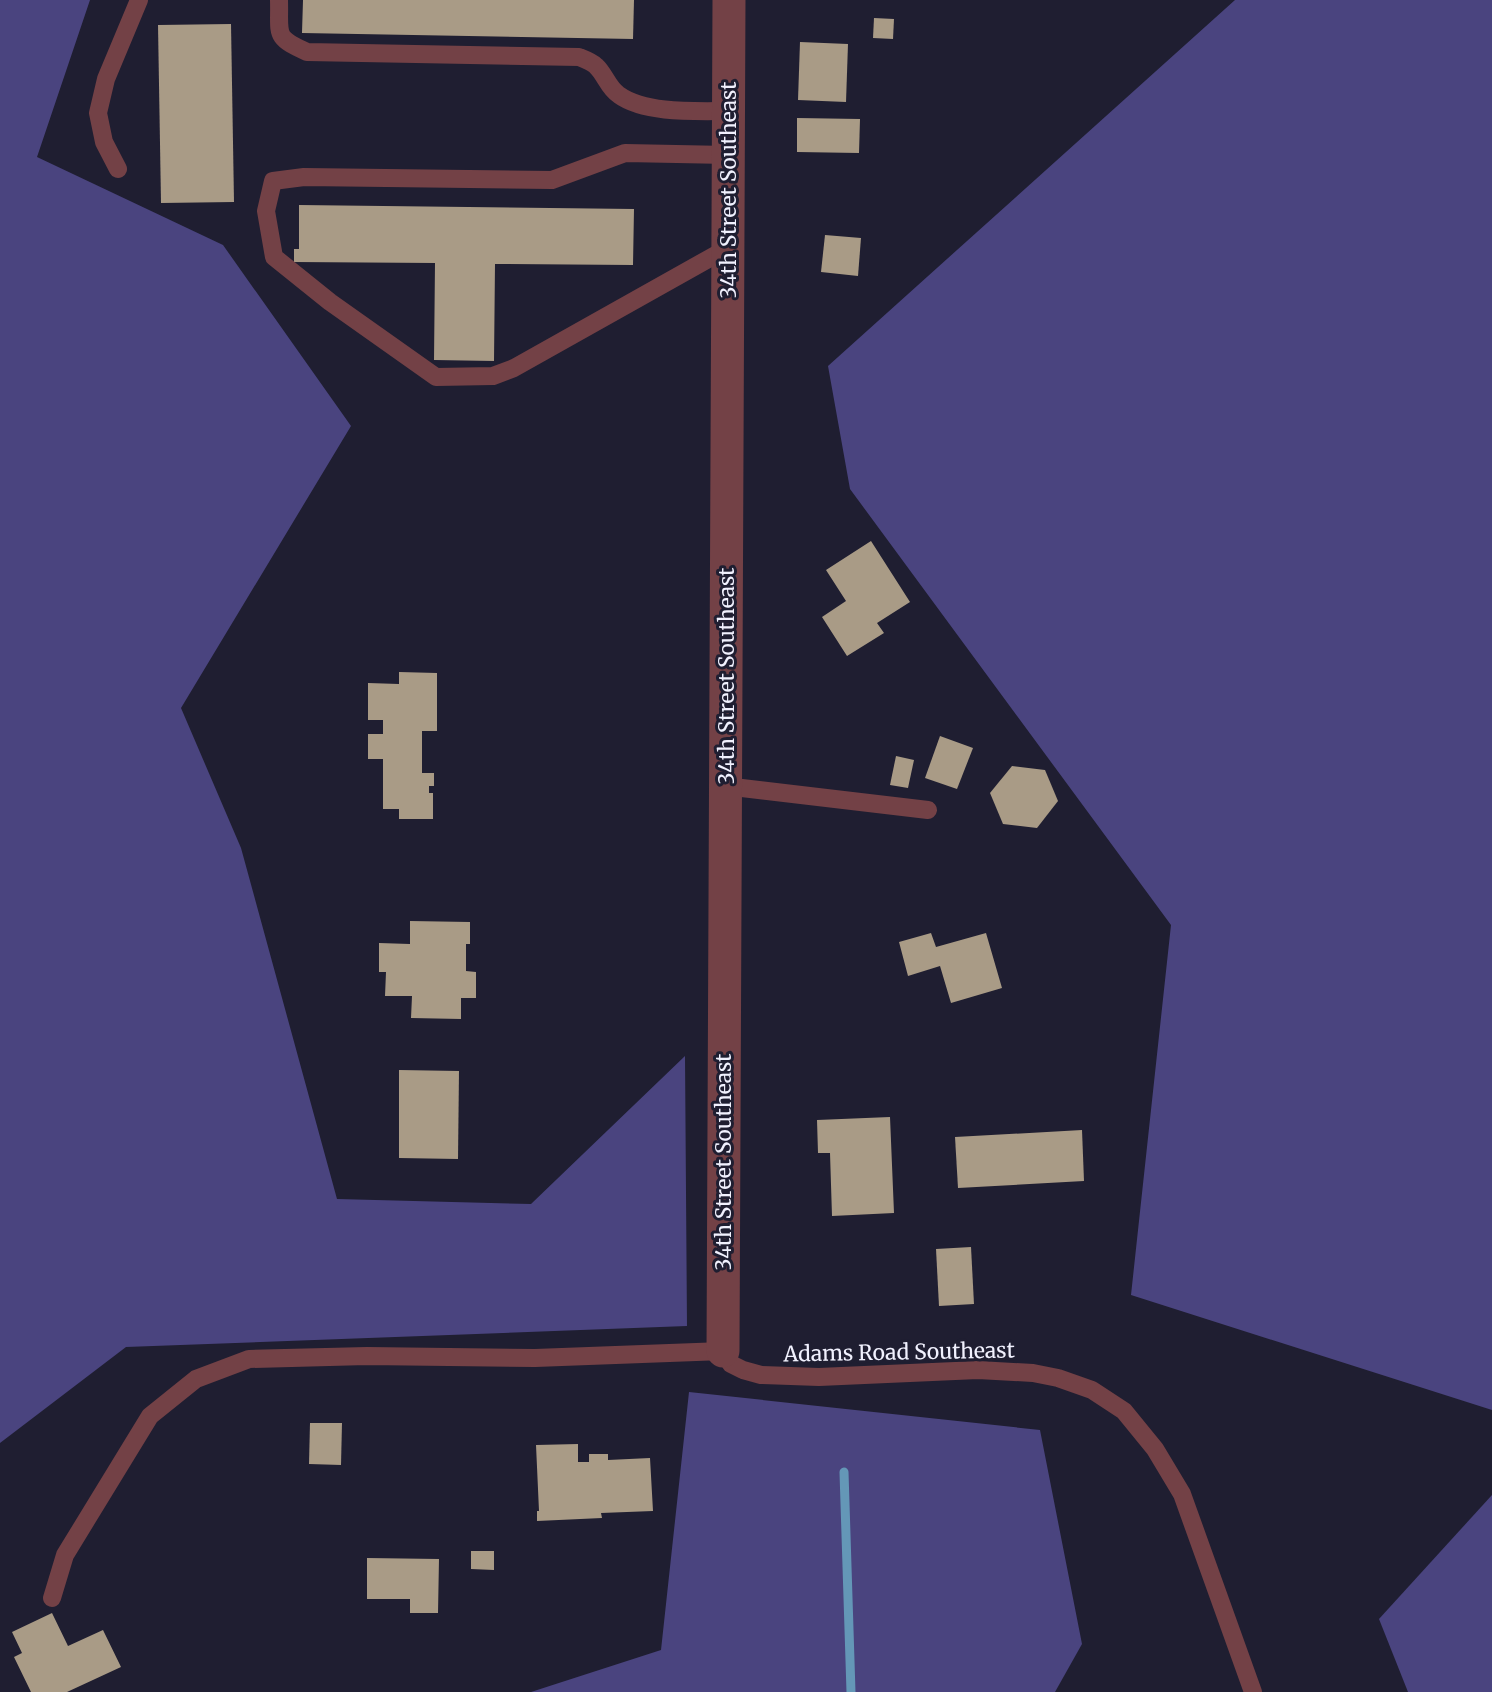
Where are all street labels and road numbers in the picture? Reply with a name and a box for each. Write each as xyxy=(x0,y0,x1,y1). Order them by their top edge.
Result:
street label: 34th Street Southeast xyxy=(715,82,742,298)
street label: 34th Street Southeast xyxy=(713,568,740,784)
street label: 34th Street Southeast xyxy=(710,1054,737,1270)
street label: Adams Road Southeast xyxy=(782,1336,1015,1368)

